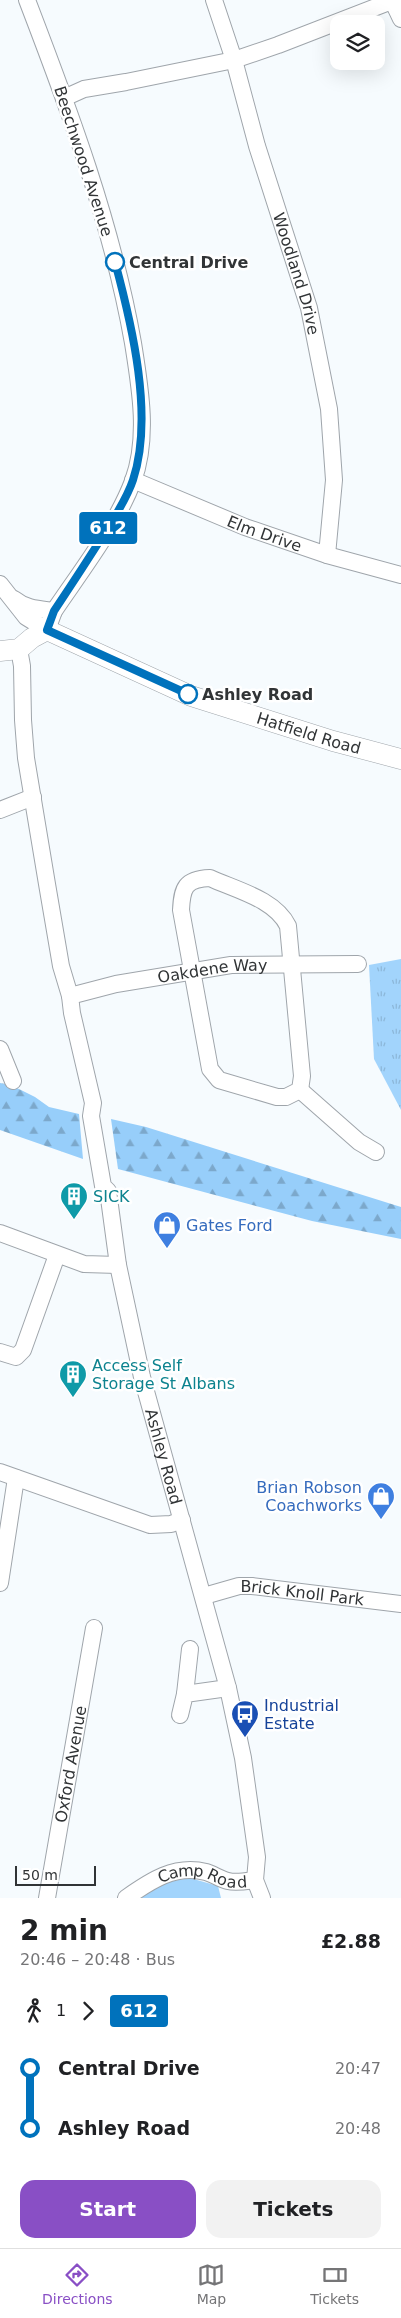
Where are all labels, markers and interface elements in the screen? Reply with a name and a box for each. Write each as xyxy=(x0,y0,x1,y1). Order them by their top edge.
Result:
map controls xyxy=(330,15,385,70)
button: layers xyxy=(330,15,385,70)
street label: Beechwood Avenue xyxy=(50,84,117,239)
street label: Woodland Drive xyxy=(269,210,323,337)
marker: Central Drive xyxy=(105,252,125,272)
place label: Central Drive xyxy=(129,253,248,272)
line badge: 612 xyxy=(79,512,137,544)
street label: Elm Drive xyxy=(224,512,304,556)
text: 612 xyxy=(89,517,127,538)
marker: Ashley Road xyxy=(178,684,198,704)
place label: Ashley Road xyxy=(202,685,313,704)
street label: Hatfield Road xyxy=(254,708,363,758)
street label: Oakdene Way xyxy=(156,956,267,987)
building icon: SICK xyxy=(59,1181,89,1220)
place label: SICK xyxy=(93,1187,130,1206)
shop icon: Gates Ford xyxy=(152,1210,182,1249)
place label: Gates Ford xyxy=(186,1216,273,1235)
place label: Access Self Storage St Albans xyxy=(92,1356,235,1393)
building icon: Access Self Storage St Albans xyxy=(58,1359,88,1398)
street label: Ashley Road xyxy=(141,1407,186,1507)
place label: Brian Robson Coachworks xyxy=(256,1478,362,1515)
shop icon: Brian Robson Coachworks xyxy=(366,1481,396,1520)
street label: Brick Knoll Park xyxy=(240,1577,366,1610)
place label: Industrial Estate xyxy=(264,1696,339,1733)
bus stop icon: Industrial Estate xyxy=(230,1699,260,1738)
street label: Oxford Avenue xyxy=(51,1704,90,1824)
street label: Camp Road xyxy=(155,1861,248,1892)
scale bar xyxy=(15,1863,96,1886)
text: 50 m xyxy=(22,1867,58,1883)
text: 2 min xyxy=(20,1914,108,1947)
text: £2.88 xyxy=(321,1930,381,1952)
text: 20:46 – 20:48 · Bus xyxy=(20,1950,175,1969)
icon: walk xyxy=(20,1997,48,2025)
icon: forward xyxy=(74,1997,102,2025)
text: 612 xyxy=(120,2000,158,2021)
text: 1 xyxy=(56,2001,66,2020)
text: Central Drive xyxy=(58,2057,200,2079)
text: 20:47 xyxy=(335,2059,381,2078)
text: Ashley Road xyxy=(58,2117,190,2139)
text: 20:48 xyxy=(335,2119,381,2138)
button: Start xyxy=(20,2180,196,2238)
button: Tickets xyxy=(206,2180,381,2238)
tab: Directions xyxy=(42,2261,113,2307)
tab: Map xyxy=(197,2261,226,2307)
tab: Tickets xyxy=(310,2261,359,2307)

